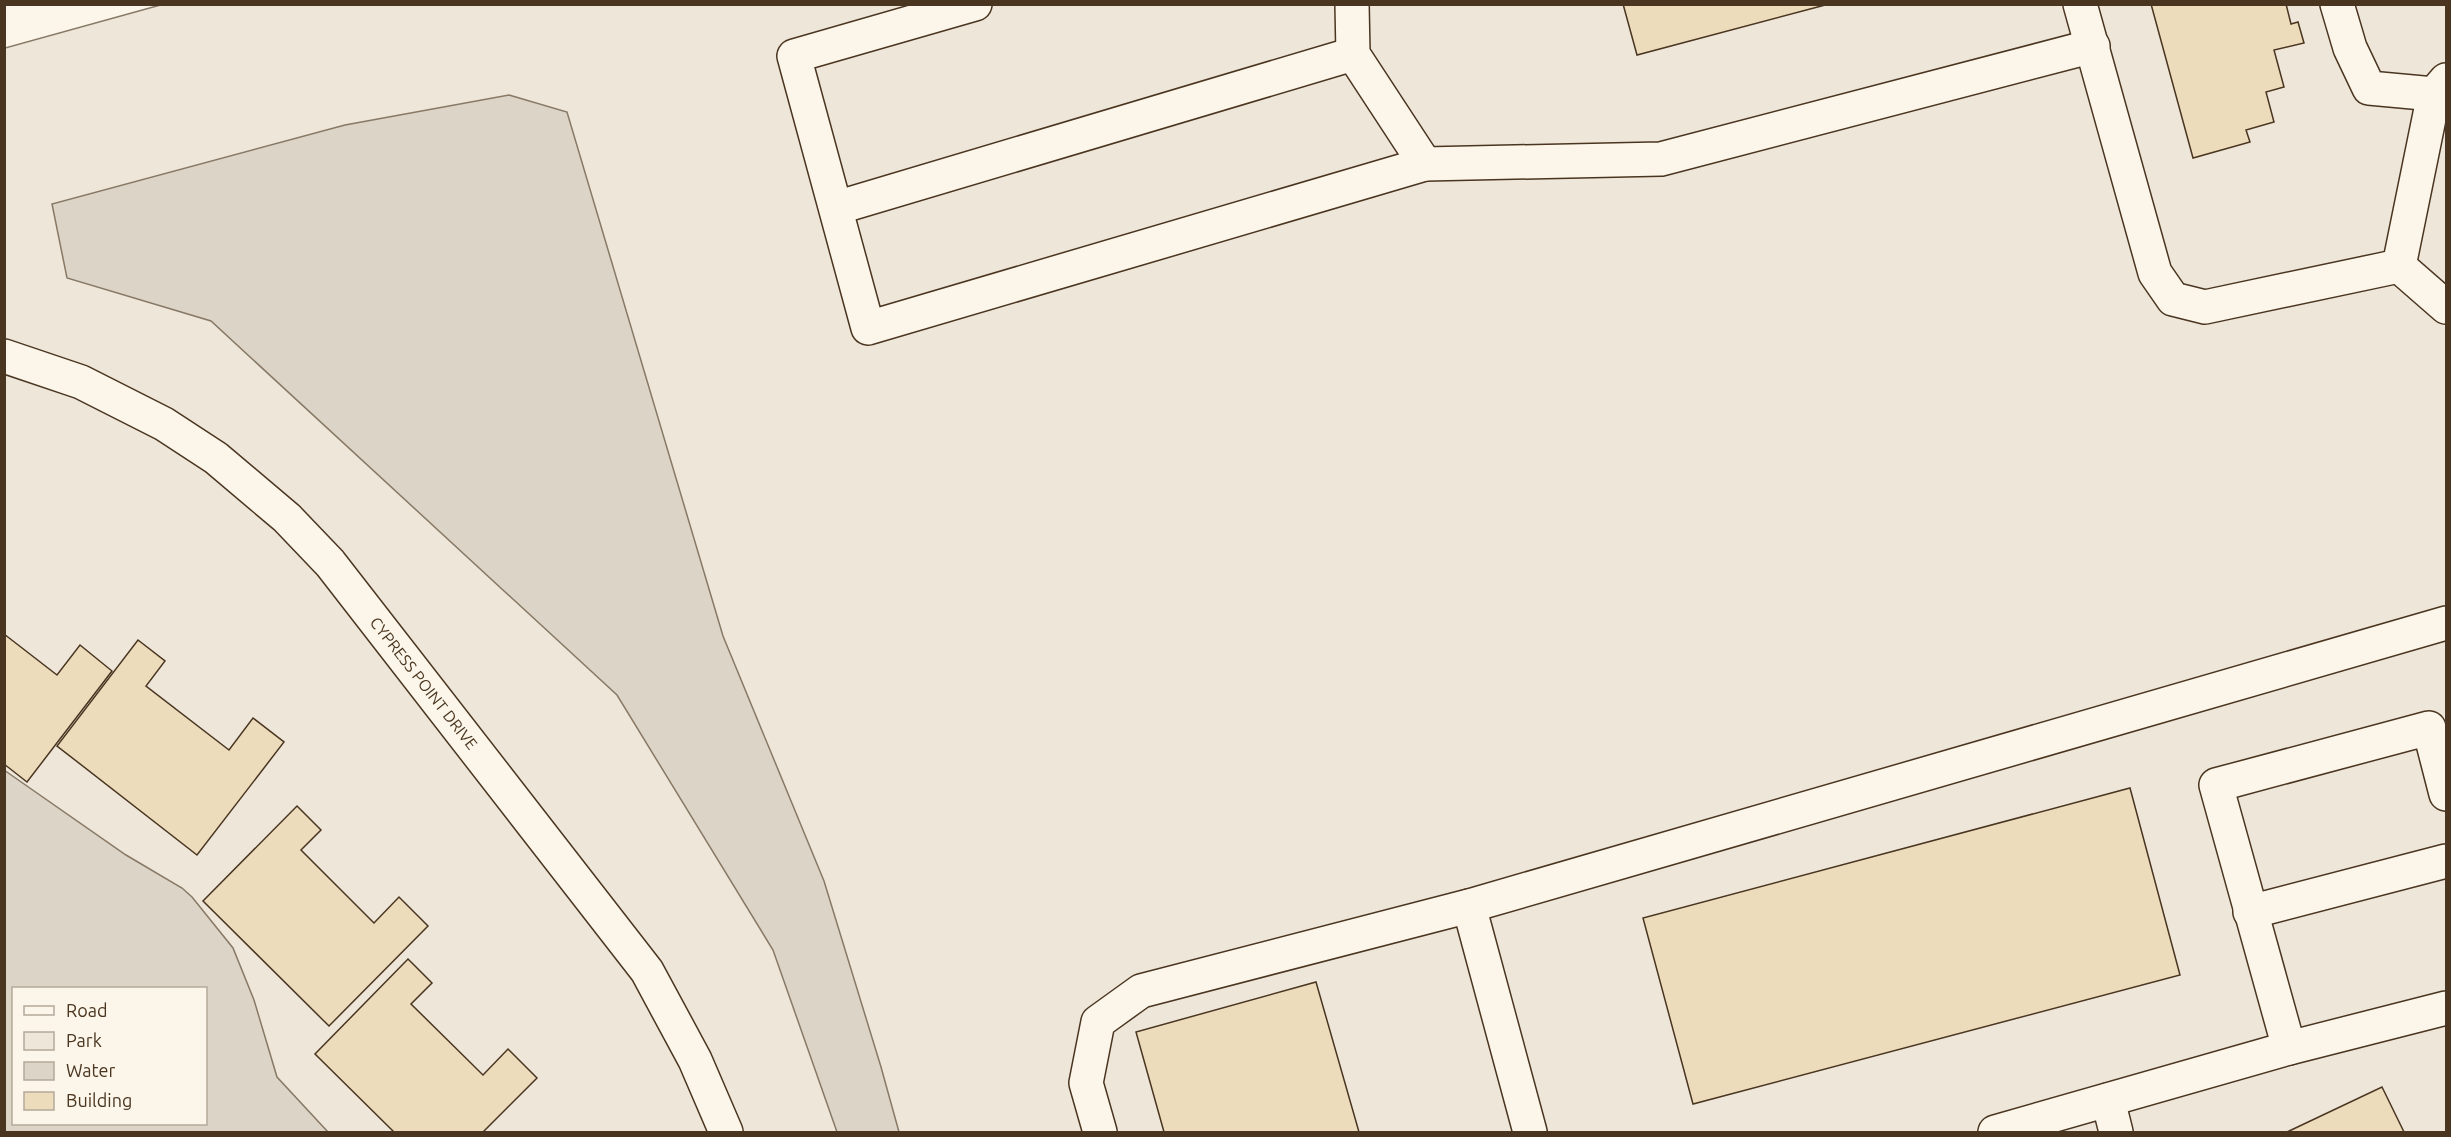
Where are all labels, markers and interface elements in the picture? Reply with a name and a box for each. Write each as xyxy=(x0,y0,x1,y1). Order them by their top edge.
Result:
street label: CYPRESS POINT DRIVE xyxy=(367,613,481,753)
legend xyxy=(12,987,207,1125)
text: Road xyxy=(66,1000,108,1020)
text: Park xyxy=(66,1030,102,1050)
text: Water xyxy=(66,1060,116,1080)
text: Building xyxy=(66,1090,132,1110)

